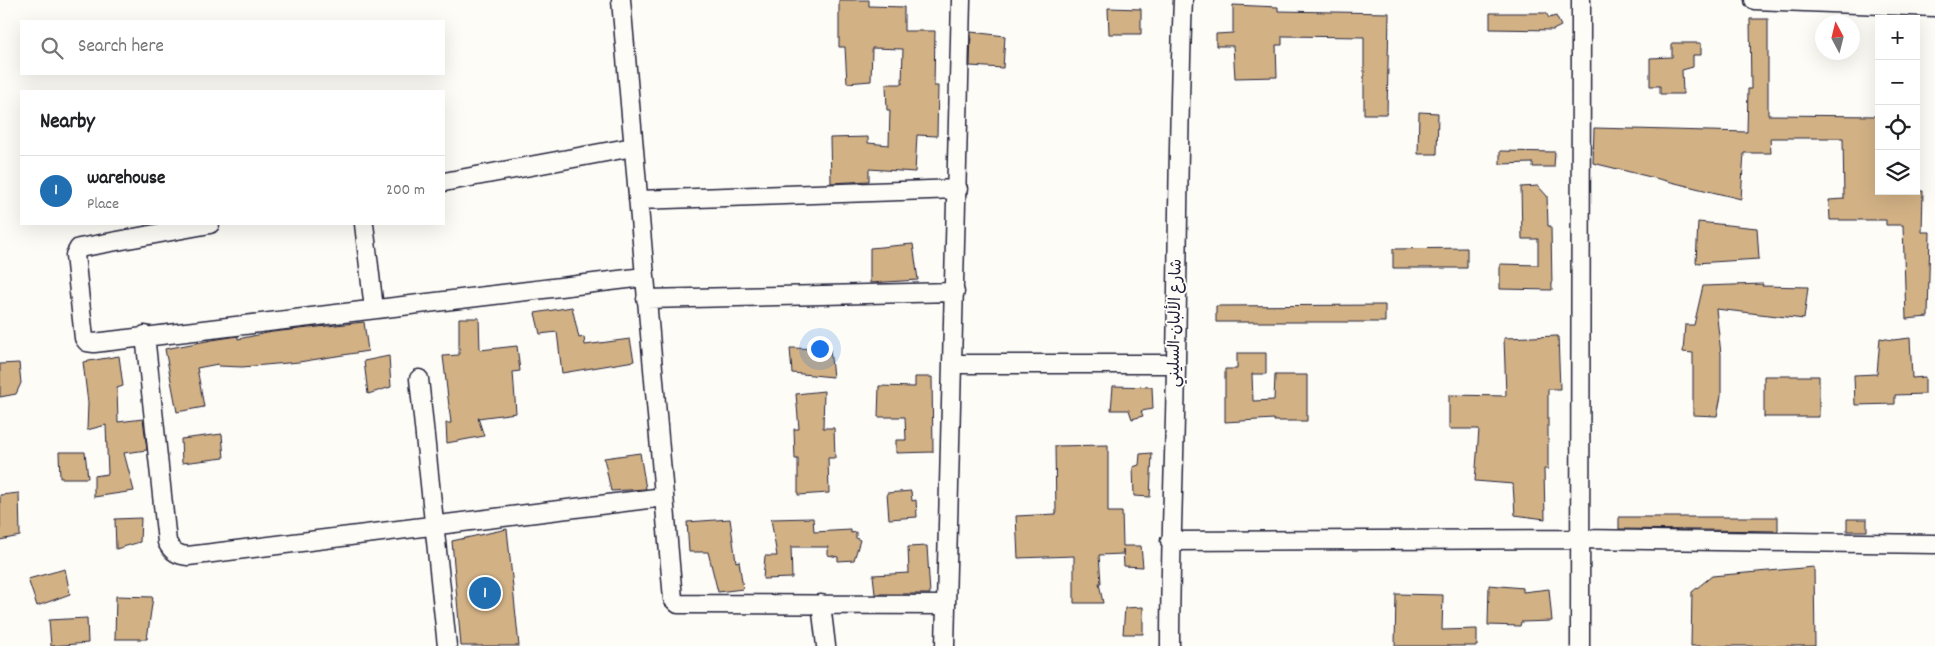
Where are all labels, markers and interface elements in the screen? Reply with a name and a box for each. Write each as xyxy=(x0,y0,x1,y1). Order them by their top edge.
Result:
north arrow xyxy=(1815,15,1860,60)
map controls xyxy=(1875,15,1920,195)
button: + xyxy=(1875,15,1920,60)
search box xyxy=(20,20,445,75)
icon: search xyxy=(38,34,66,62)
text: Search here xyxy=(78,34,164,61)
button: − xyxy=(1875,60,1920,105)
button: locate xyxy=(1875,105,1920,150)
text: Nearby xyxy=(40,108,95,138)
button: layers xyxy=(1875,150,1920,195)
text: warehouse xyxy=(87,166,165,193)
text: 1 xyxy=(54,179,58,202)
text: 200 m xyxy=(386,179,425,202)
text: Place xyxy=(87,193,119,216)
street label: شارع الألبان-السليني xyxy=(1162,259,1190,387)
your location xyxy=(807,336,833,362)
pin: 1 xyxy=(469,574,501,612)

